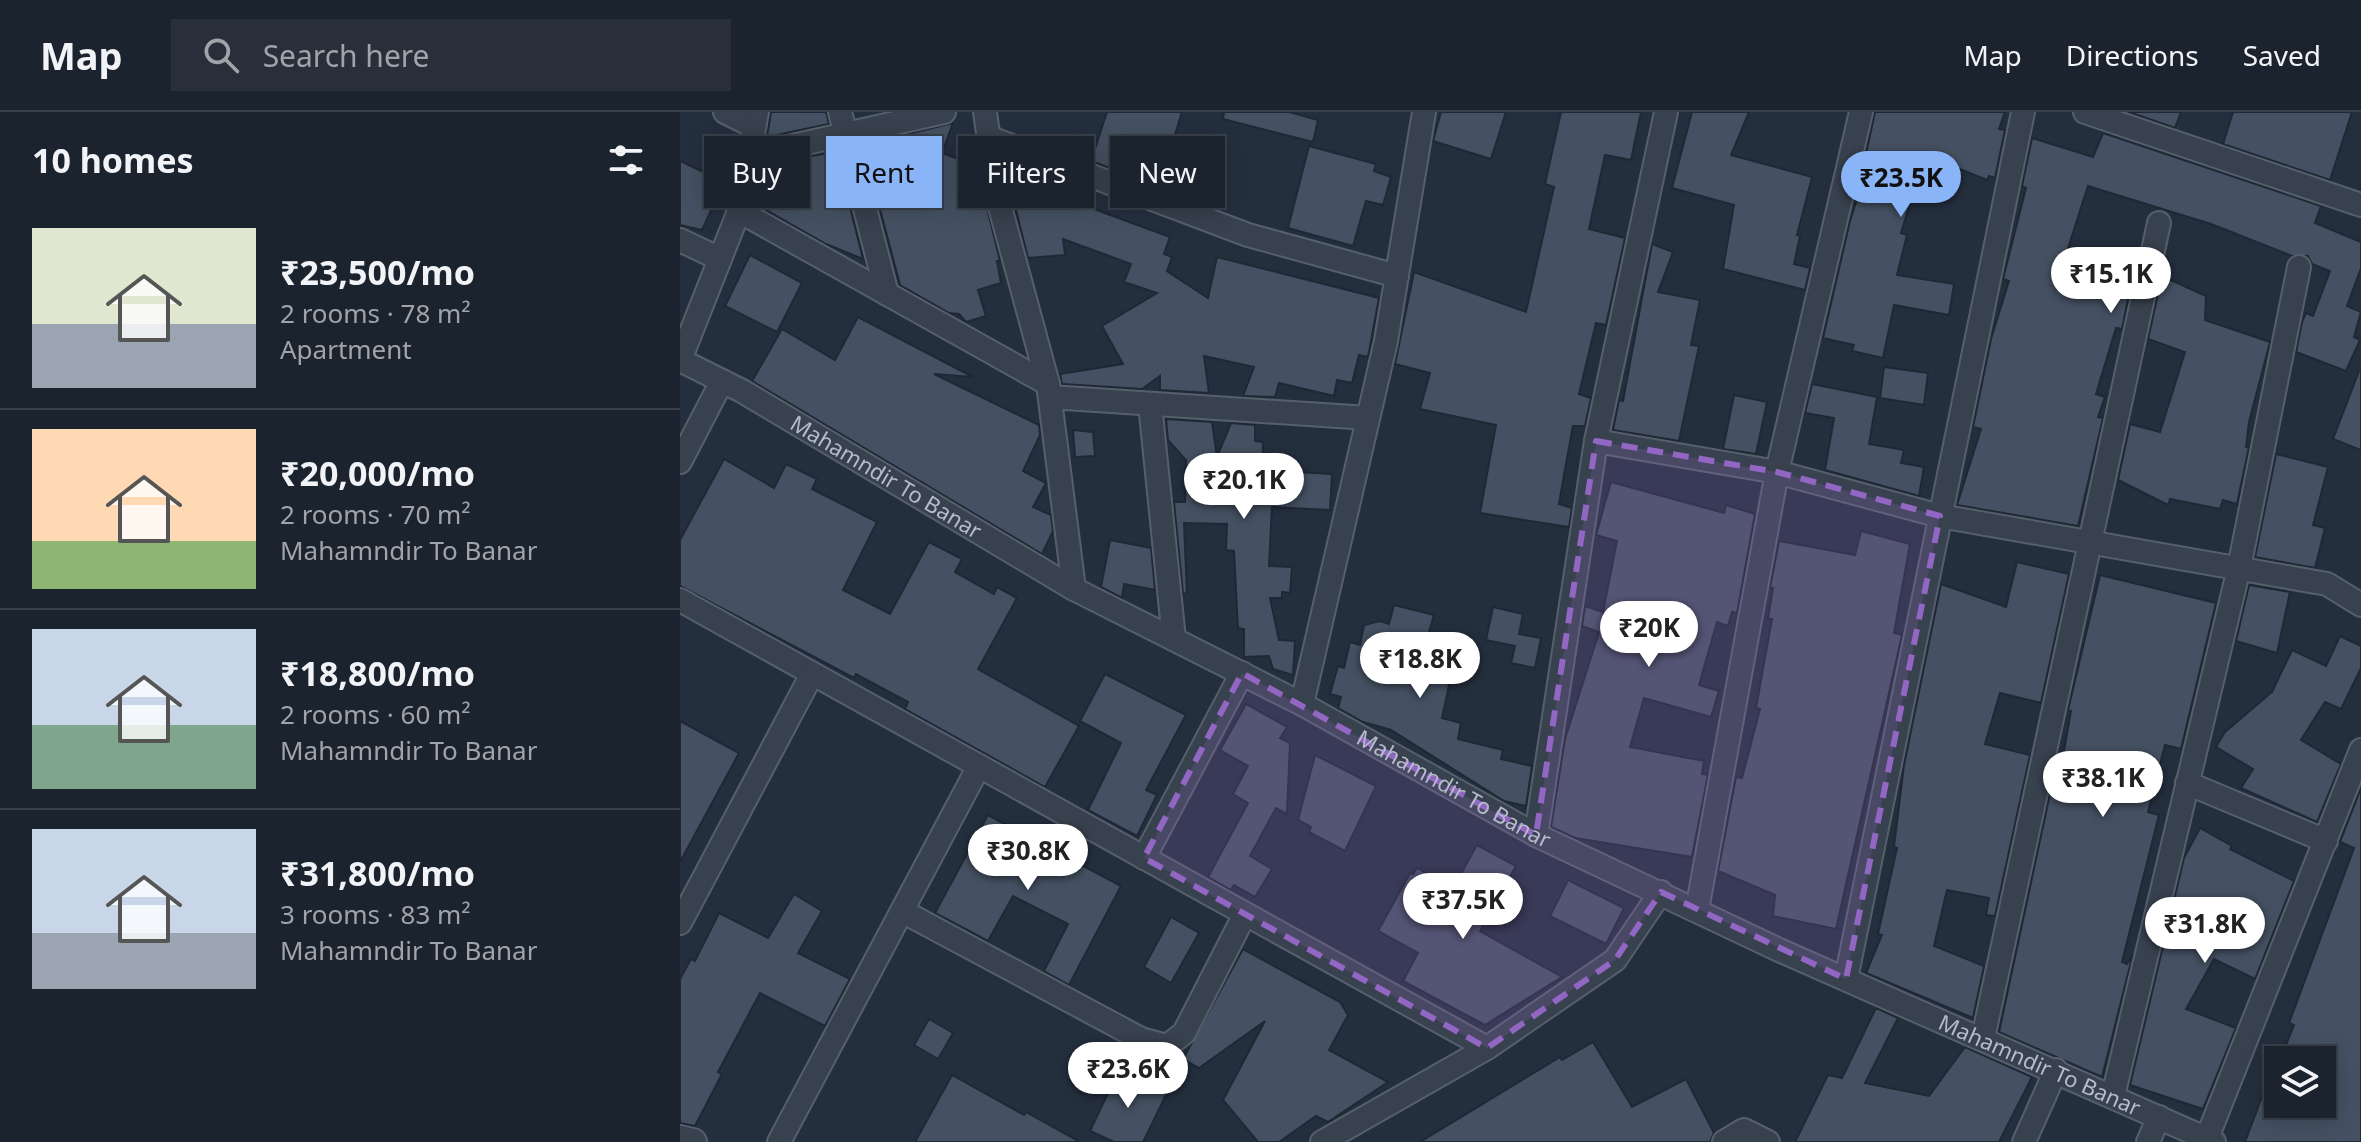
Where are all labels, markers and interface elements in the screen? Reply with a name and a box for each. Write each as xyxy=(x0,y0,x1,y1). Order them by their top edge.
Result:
search box xyxy=(171,19,731,91)
text: Map xyxy=(40,29,123,81)
icon: search xyxy=(199,33,243,77)
text: Search here xyxy=(263,35,430,76)
text: Map xyxy=(1963,36,2022,74)
text: Directions xyxy=(2066,36,2199,74)
text: Saved xyxy=(2243,36,2321,74)
chip: Buy xyxy=(704,136,810,208)
chip: Rent xyxy=(826,136,942,208)
chip: Filters xyxy=(958,136,1094,208)
chip: New xyxy=(1110,136,1225,208)
text: 10 homes xyxy=(32,137,194,183)
icon: filters xyxy=(604,138,648,182)
pin: ₹23.5K xyxy=(1836,151,1966,219)
text: ₹23.5K xyxy=(1859,159,1943,195)
pin: ₹15.1K xyxy=(2046,247,2176,315)
text: ₹23,500/mo xyxy=(280,249,475,295)
text: ₹15.1K xyxy=(2069,255,2153,291)
icon: home xyxy=(96,260,192,356)
text: 2 rooms · 78 m² xyxy=(280,295,470,331)
text: Apartment xyxy=(280,331,412,367)
street label: Mahamndir To Banar xyxy=(785,407,988,545)
text: ₹20,000/mo xyxy=(280,450,475,496)
pin: ₹20.1K xyxy=(1179,453,1309,521)
icon: home xyxy=(96,461,192,557)
text: ₹20.1K xyxy=(1202,461,1286,497)
text: 2 rooms · 70 m² xyxy=(280,496,470,532)
text: Mahamndir To Banar xyxy=(280,532,537,568)
pin: ₹20K xyxy=(1602,601,1696,669)
text: ₹20K xyxy=(1618,609,1680,645)
pin: ₹18.8K xyxy=(1355,632,1485,700)
text: ₹18.8K xyxy=(1378,640,1462,676)
text: ₹18,800/mo xyxy=(280,650,475,696)
icon: home xyxy=(96,661,192,757)
text: 2 rooms · 60 m² xyxy=(280,696,470,732)
street label: Mahamndir To Banar xyxy=(1352,722,1556,854)
text: Mahamndir To Banar xyxy=(280,732,537,768)
pin: ₹38.1K xyxy=(2038,751,2168,819)
text: ₹38.1K xyxy=(2061,759,2145,795)
pin: ₹30.8K xyxy=(963,824,1093,892)
text: ₹30.8K xyxy=(986,832,1070,868)
text: ₹31,800/mo xyxy=(280,850,475,896)
icon: home xyxy=(96,861,192,957)
pin: ₹37.5K xyxy=(1398,873,1528,941)
text: ₹37.5K xyxy=(1421,881,1505,917)
text: 3 rooms · 83 m² xyxy=(280,896,470,932)
pin: ₹31.8K xyxy=(2140,897,2270,965)
text: ₹31.8K xyxy=(2163,905,2247,941)
text: Mahamndir To Banar xyxy=(280,932,537,968)
street label: Mahamndir To Banar xyxy=(1934,1006,2146,1122)
pin: ₹23.6K xyxy=(1063,1042,1193,1110)
map controls xyxy=(2264,1046,2336,1118)
button: layers xyxy=(2264,1046,2336,1118)
text: ₹23.6K xyxy=(1086,1050,1170,1086)

